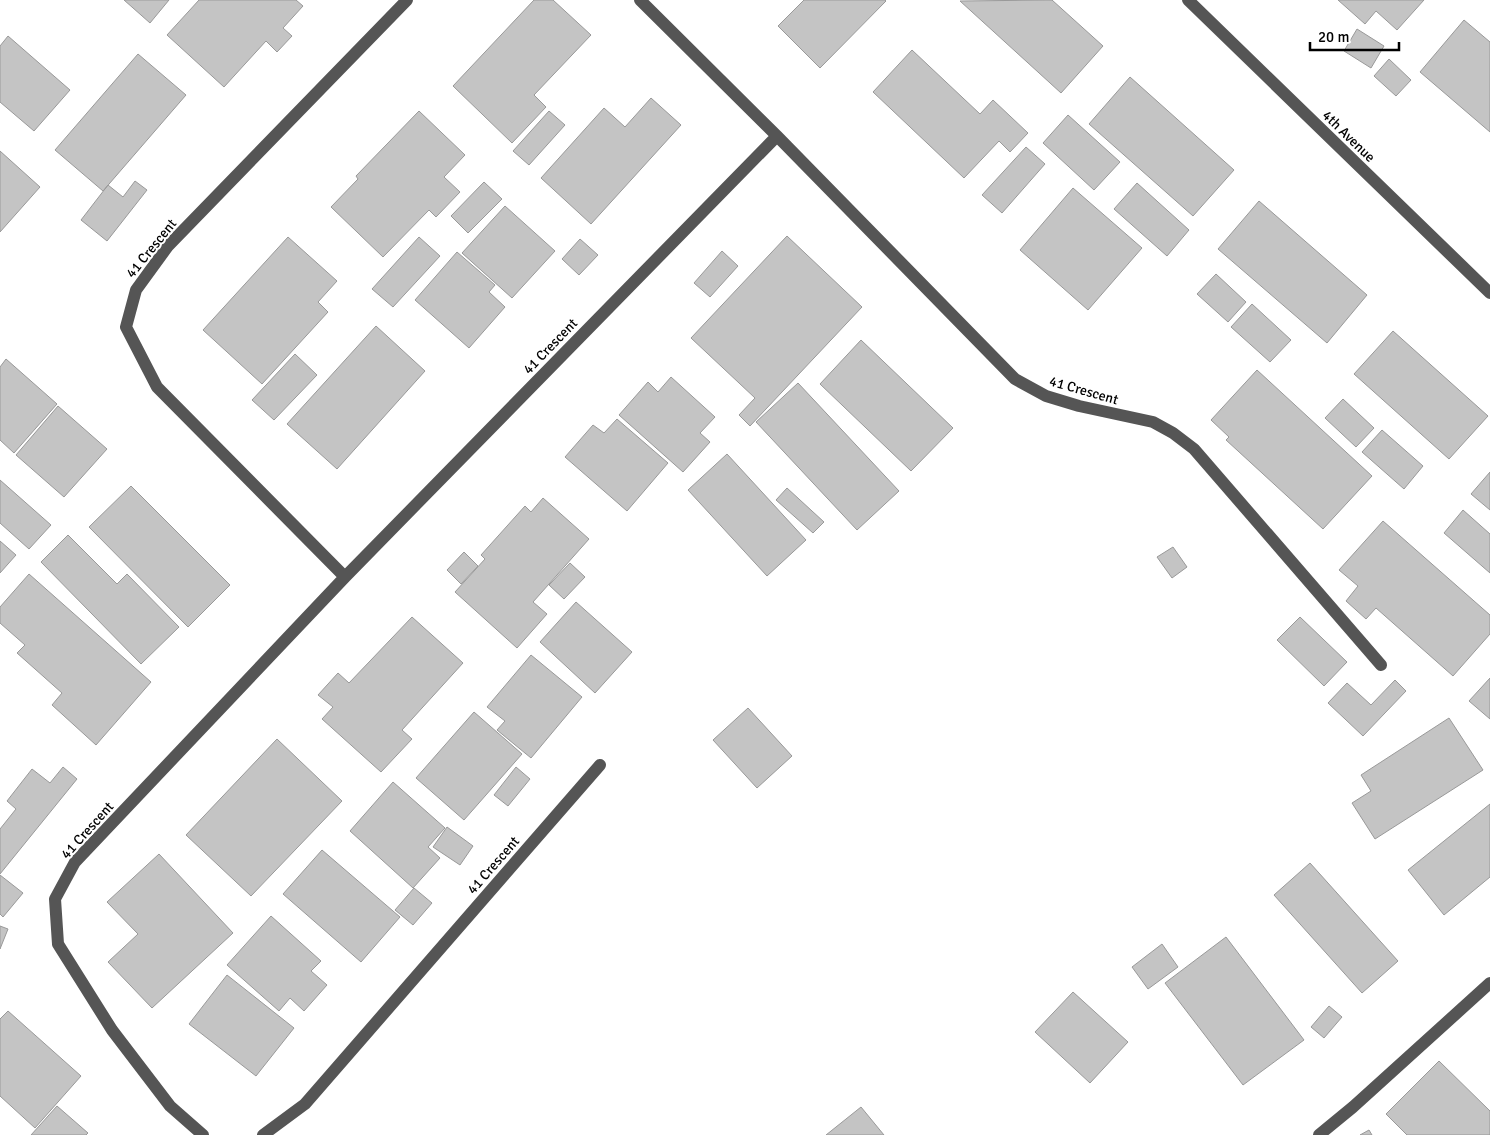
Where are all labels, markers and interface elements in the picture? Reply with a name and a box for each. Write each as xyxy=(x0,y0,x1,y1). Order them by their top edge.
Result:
scale bar xyxy=(1310,20,1399,52)
text: 20 m xyxy=(1318,28,1349,46)
street label: 4th Avenue xyxy=(1319,107,1379,166)
street label: 41 Crescent xyxy=(123,215,180,281)
street label: 41 Crescent xyxy=(520,315,581,378)
street label: 41 Crescent xyxy=(1048,373,1120,408)
street label: 41 Crescent xyxy=(57,798,117,862)
street label: 41 Crescent xyxy=(464,833,523,898)

